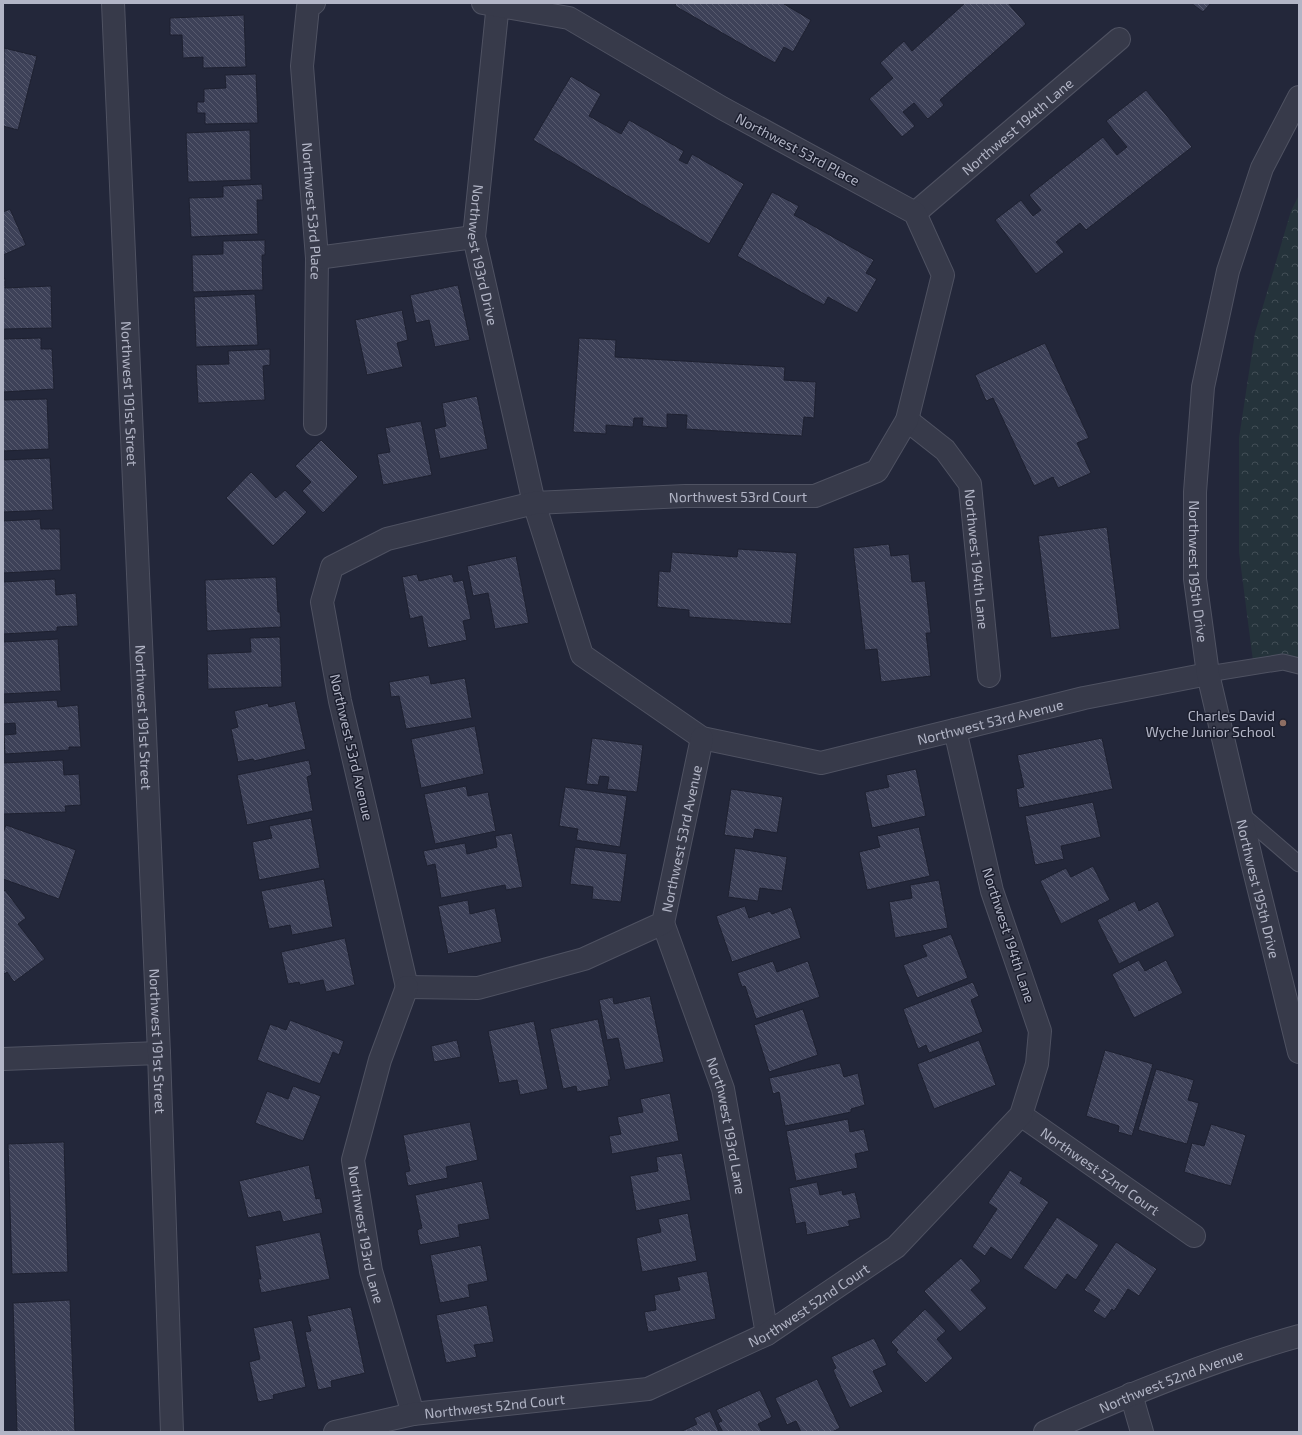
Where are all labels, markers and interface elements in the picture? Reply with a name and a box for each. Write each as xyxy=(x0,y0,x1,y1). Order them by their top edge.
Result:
street label: Northwest 194th Lane xyxy=(958,74,1076,178)
street label: Northwest 53rd Place xyxy=(733,109,863,189)
street label: Northwest 53rd Place xyxy=(299,142,326,280)
street label: Northwest 193rd Drive xyxy=(465,184,502,327)
street label: Northwest 191st Street xyxy=(118,321,142,467)
street label: Northwest 53rd Court xyxy=(668,487,807,505)
street label: Northwest 194th Lane xyxy=(962,488,993,630)
street label: Northwest 195th Drive xyxy=(1186,500,1212,643)
street label: Northwest 191st Street xyxy=(133,644,156,790)
street label: Northwest 53rd Avenue xyxy=(327,672,377,822)
street label: Northwest 53rd Avenue xyxy=(915,695,1065,747)
place label: Charles David Wyche Junior School xyxy=(1145,707,1276,740)
marker: Charles David Wyche Junior School xyxy=(1278,718,1288,728)
street label: Northwest 53rd Avenue xyxy=(657,763,705,914)
street label: Northwest 195th Drive xyxy=(1234,817,1284,960)
street label: Northwest 194th Lane xyxy=(979,865,1039,1005)
street label: Northwest 191st Street xyxy=(147,968,170,1114)
street label: Northwest 193rd Lane xyxy=(704,1055,750,1195)
street label: Northwest 52nd Court xyxy=(1038,1123,1163,1218)
street label: Northwest 193rd Lane xyxy=(345,1164,389,1305)
street label: Northwest 52nd Court xyxy=(745,1259,872,1350)
street label: Northwest 52nd Avenue xyxy=(1096,1345,1245,1416)
street label: Northwest 52nd Court xyxy=(423,1389,566,1421)

